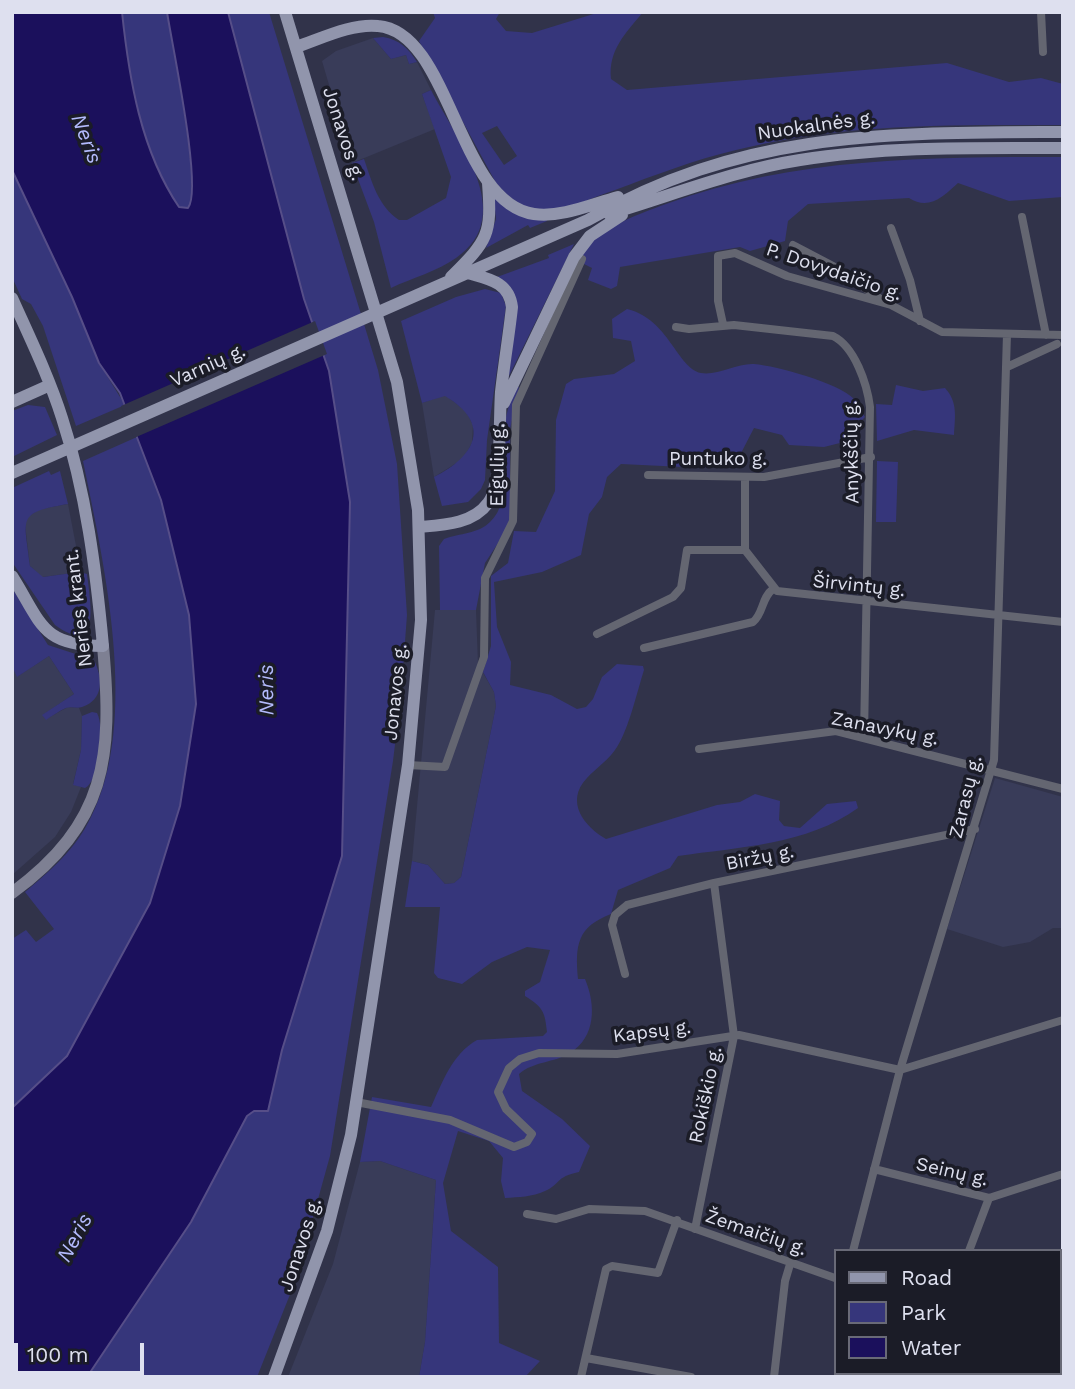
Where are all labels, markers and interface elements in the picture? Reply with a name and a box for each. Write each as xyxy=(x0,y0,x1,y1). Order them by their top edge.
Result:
street label: Jonavos g. xyxy=(317,84,369,184)
street label: Nuokalnės g. xyxy=(756,106,876,146)
water label: Neris xyxy=(65,111,107,167)
street label: P. Dovydaičio g. xyxy=(763,238,905,306)
street label: Varnių g. xyxy=(167,339,249,393)
street label: Anykščių g. xyxy=(840,400,864,504)
street label: Eigulių g. xyxy=(486,423,510,507)
street label: Puntuko g. xyxy=(669,448,767,470)
street label: Neries krant. xyxy=(60,548,98,668)
street label: Širvintų g. xyxy=(812,570,906,602)
street label: Jonavos g. xyxy=(380,643,412,741)
water label: Neris xyxy=(254,664,280,716)
street label: Zanavykų g. xyxy=(829,707,941,751)
street label: Zarasų g. xyxy=(945,753,987,841)
street label: Biržų g. xyxy=(724,840,796,876)
street label: Kapsų g. xyxy=(612,1016,692,1048)
street label: Rokiškio g. xyxy=(685,1044,727,1146)
street label: Seinų g. xyxy=(914,1153,990,1191)
street label: Jonavos g. xyxy=(275,1195,327,1295)
street label: Žemaičių g. xyxy=(702,1205,810,1261)
water label: Neris xyxy=(52,1209,98,1267)
legend xyxy=(834,1249,1061,1375)
text: Road xyxy=(901,1265,952,1290)
text: Park xyxy=(901,1300,946,1325)
scale bar xyxy=(18,1330,147,1374)
text: Water xyxy=(901,1335,961,1360)
text: 100 m xyxy=(27,1342,89,1367)

